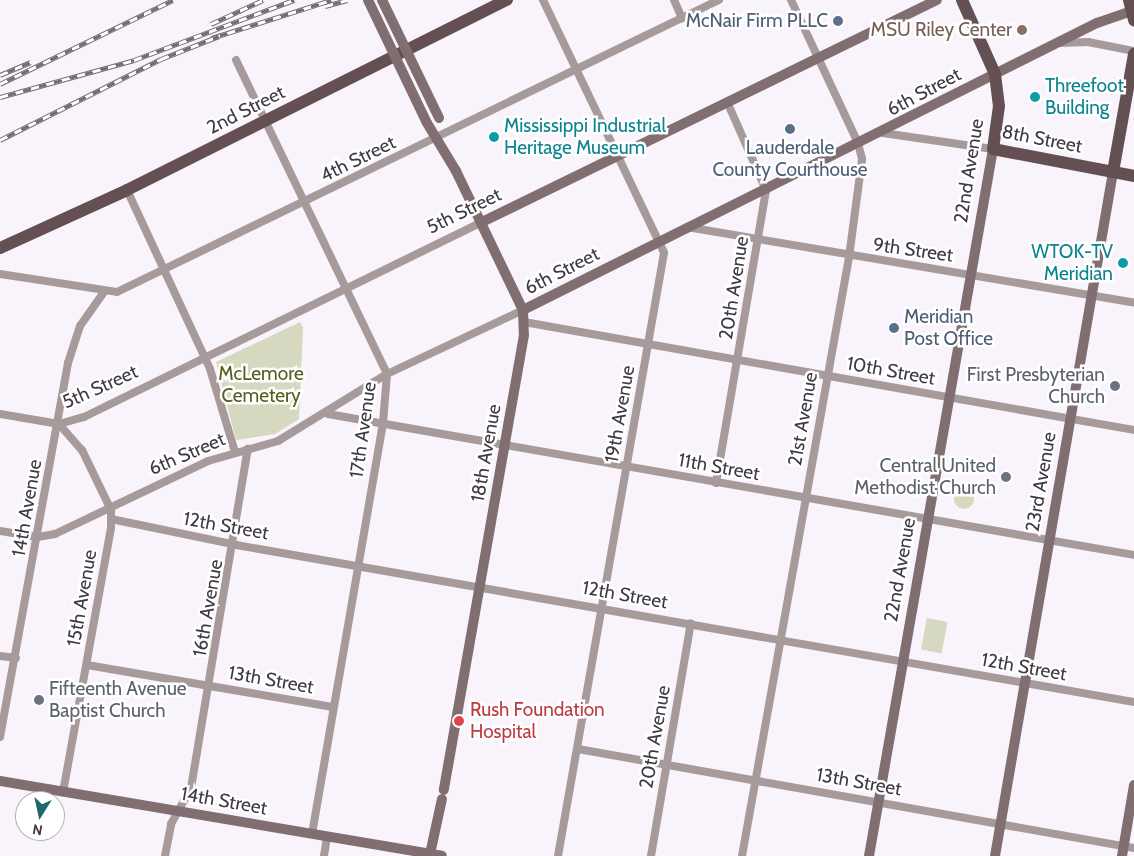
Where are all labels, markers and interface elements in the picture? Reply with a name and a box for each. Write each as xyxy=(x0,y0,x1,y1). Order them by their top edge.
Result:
place label: McNair Firm PLLC xyxy=(686,10,828,32)
marker: McNair Firm PLLC xyxy=(832,15,844,27)
place label: MSU Riley Center xyxy=(871,19,1012,41)
marker: MSU Riley Center xyxy=(1016,24,1028,36)
street label: 6th Street xyxy=(883,63,965,121)
place label: Threefoot Building xyxy=(1045,75,1124,119)
street label: 2nd Street xyxy=(203,81,289,139)
marker: Threefoot Building xyxy=(1029,91,1041,103)
place label: Mississippi Industrial Heritage Museum xyxy=(504,115,666,159)
street label: 22nd Avenue xyxy=(949,117,989,225)
street label: 8th Street xyxy=(1000,120,1084,158)
marker: Lauderdale County Courthouse xyxy=(784,123,796,135)
street label: 4th Street xyxy=(317,131,399,187)
marker: Mississippi Industrial Heritage Museum xyxy=(488,131,500,143)
place label: Lauderdale County Courthouse xyxy=(712,137,868,181)
street label: 5th Street xyxy=(423,183,505,239)
street label: 9th Street xyxy=(872,233,954,267)
street label: 20th Avenue xyxy=(715,235,753,341)
place label: WTOK-TV Meridian xyxy=(1031,241,1113,285)
street label: 6th Street xyxy=(521,243,603,299)
marker: WTOK-TV Meridian xyxy=(1117,257,1129,269)
place label: Meridian Post Office xyxy=(904,306,993,350)
marker: Meridian Post Office xyxy=(888,322,900,334)
street label: 10th Street xyxy=(845,352,937,390)
street label: 5th Street xyxy=(59,360,141,414)
park label: McLemore Cemetery xyxy=(218,363,304,407)
street label: 19th Avenue xyxy=(600,364,640,464)
place label: First Presbyterian Church xyxy=(967,364,1105,408)
street label: 21st Avenue xyxy=(784,370,822,468)
street label: 17th Avenue xyxy=(345,380,381,480)
marker: First Presbyterian Church xyxy=(1109,380,1121,392)
street label: 18th Avenue xyxy=(466,402,506,504)
street label: 6th Street xyxy=(145,428,229,480)
street label: 23rd Avenue xyxy=(1021,430,1061,534)
street label: 11th Street xyxy=(677,449,761,485)
place label: Central United Methodist Church xyxy=(854,455,996,499)
street label: 14th Avenue xyxy=(7,458,47,558)
marker: Central United Methodist Church xyxy=(1000,471,1012,483)
street label: 12th Street xyxy=(182,507,270,545)
street label: 22nd Avenue xyxy=(880,516,920,624)
street label: 15th Avenue xyxy=(62,548,102,648)
street label: 16th Avenue xyxy=(188,558,228,658)
street label: 12th Street xyxy=(581,576,669,614)
street label: 12th Street xyxy=(980,648,1068,686)
street label: 13th Street xyxy=(227,661,315,699)
place label: Fifteenth Avenue Baptist Church xyxy=(49,678,187,722)
street label: 20th Avenue xyxy=(635,684,675,790)
marker: Fifteenth Avenue Baptist Church xyxy=(33,694,45,706)
place label: Rush Foundation Hospital xyxy=(470,699,605,743)
marker: Rush Foundation Hospital xyxy=(452,714,466,728)
street label: 13th Street xyxy=(815,763,903,801)
street label: 14th Street xyxy=(179,782,269,820)
north arrow xyxy=(15,791,65,841)
text: N xyxy=(31,820,44,840)

